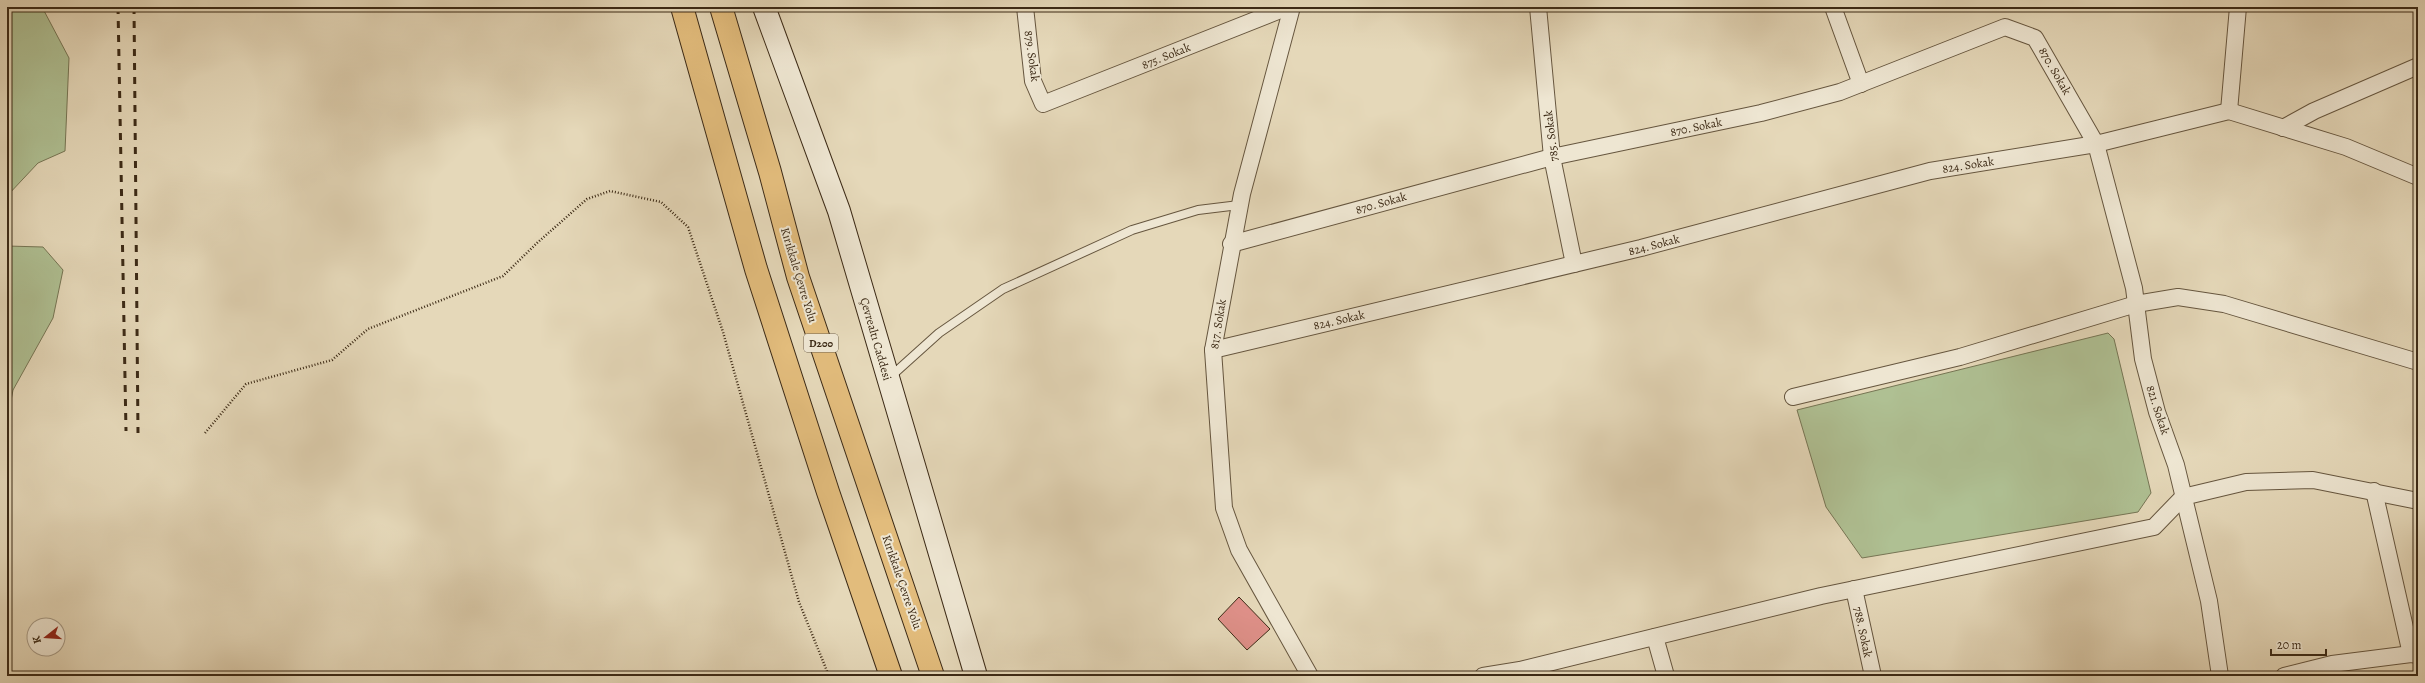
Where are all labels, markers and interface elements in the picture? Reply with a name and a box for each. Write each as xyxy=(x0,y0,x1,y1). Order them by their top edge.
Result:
street label: 879. Sokak xyxy=(1020,29,1044,83)
street label: 875. Sokak xyxy=(1139,39,1193,73)
street label: 870. Sokak xyxy=(2035,44,2075,98)
street label: 785. Sokak xyxy=(1540,110,1562,162)
street label: 870. Sokak xyxy=(1669,114,1723,140)
street label: 824. Sokak xyxy=(1941,153,1995,177)
street label: 870. Sokak xyxy=(1354,188,1408,218)
street label: Kırıkkale Çevre Yolu xyxy=(777,226,821,325)
street label: 824. Sokak xyxy=(1627,231,1681,259)
street label: Çevrealtı Caddesi xyxy=(857,296,895,382)
street label: 817. Sokak xyxy=(1206,298,1230,350)
street label: 824. Sokak xyxy=(1312,306,1366,334)
road number: D200 xyxy=(804,334,838,352)
street label: 821. Sokak xyxy=(2143,383,2173,437)
street label: Kırıkkale Çevre Yolu xyxy=(878,533,926,632)
street label: 788. Sokak xyxy=(1850,605,1876,659)
north arrow xyxy=(26,617,66,657)
scale bar xyxy=(2271,631,2326,657)
text: K xyxy=(28,633,45,645)
text: 20 m xyxy=(2277,637,2301,653)

